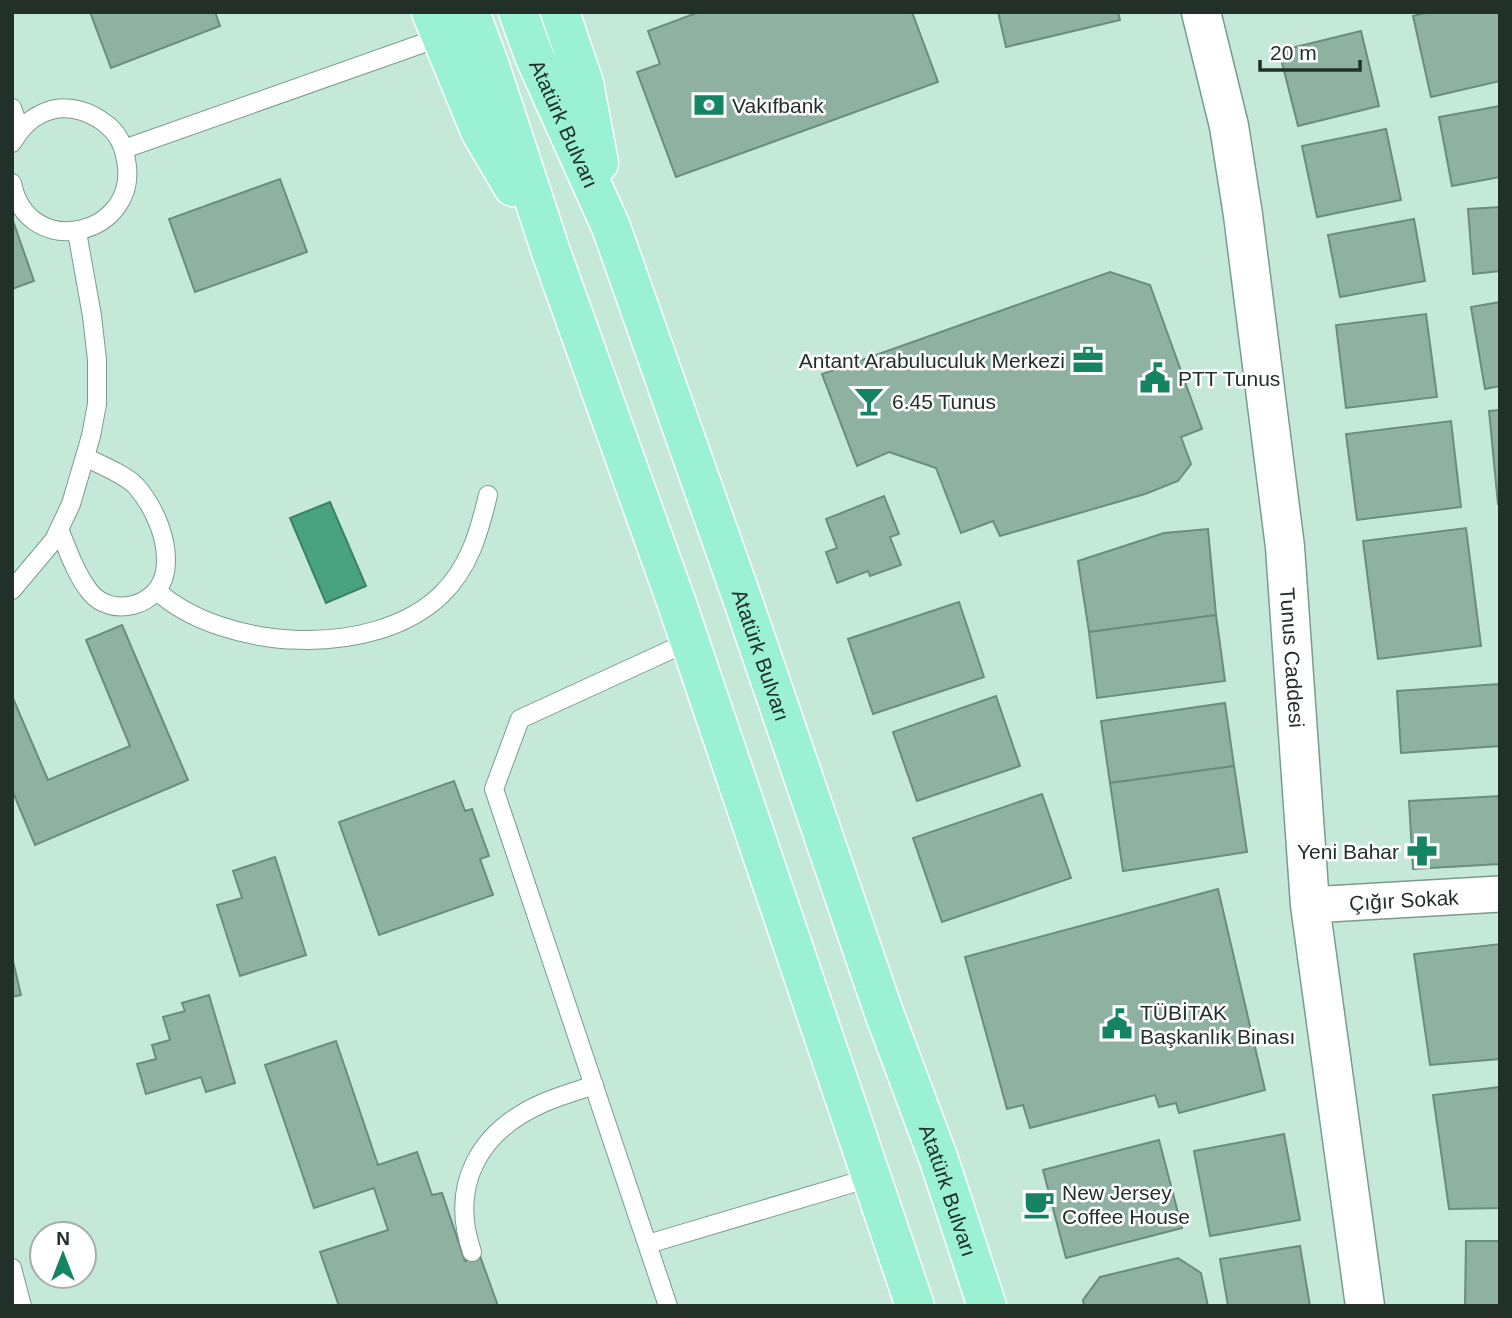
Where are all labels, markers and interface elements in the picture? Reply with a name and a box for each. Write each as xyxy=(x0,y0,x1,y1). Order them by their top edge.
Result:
scale bar xyxy=(1260,28,1360,72)
text: 20 m xyxy=(1270,41,1317,64)
street label: Atatürk Bulvarı xyxy=(526,56,603,191)
bank icon: Vakıfbank xyxy=(692,88,726,122)
place label: Vakıfbank xyxy=(732,94,824,117)
office icon: Antant Arabuluculuk Merkezi xyxy=(1071,343,1105,377)
place label: Antant Arabuluculuk Merkezi xyxy=(799,349,1065,372)
public building icon: PTT Tunus xyxy=(1138,361,1172,395)
place label: PTT Tunus xyxy=(1178,367,1280,390)
bar icon: 6.45 Tunus xyxy=(852,384,886,418)
place label: 6.45 Tunus xyxy=(892,390,996,413)
street label: Atatürk Bulvarı xyxy=(728,586,795,724)
street label: Tunus Caddesi xyxy=(1276,587,1309,729)
pharmacy icon: Yeni Bahar xyxy=(1405,834,1439,868)
place label: Yeni Bahar xyxy=(1297,840,1399,863)
street label: Çığır Sokak xyxy=(1348,885,1460,914)
place label: TÜBİTAK Başkanlık Binası xyxy=(1140,1001,1295,1048)
public building icon: TÜBİTAK Başkanlık Binası xyxy=(1100,1007,1134,1041)
street label: Atatürk Bulvarı xyxy=(915,1121,981,1259)
place label: New Jersey Coffee House xyxy=(1062,1181,1190,1228)
cafe icon: New Jersey Coffee House xyxy=(1022,1187,1056,1221)
north arrow xyxy=(28,1220,98,1290)
text: N xyxy=(56,1228,70,1249)

